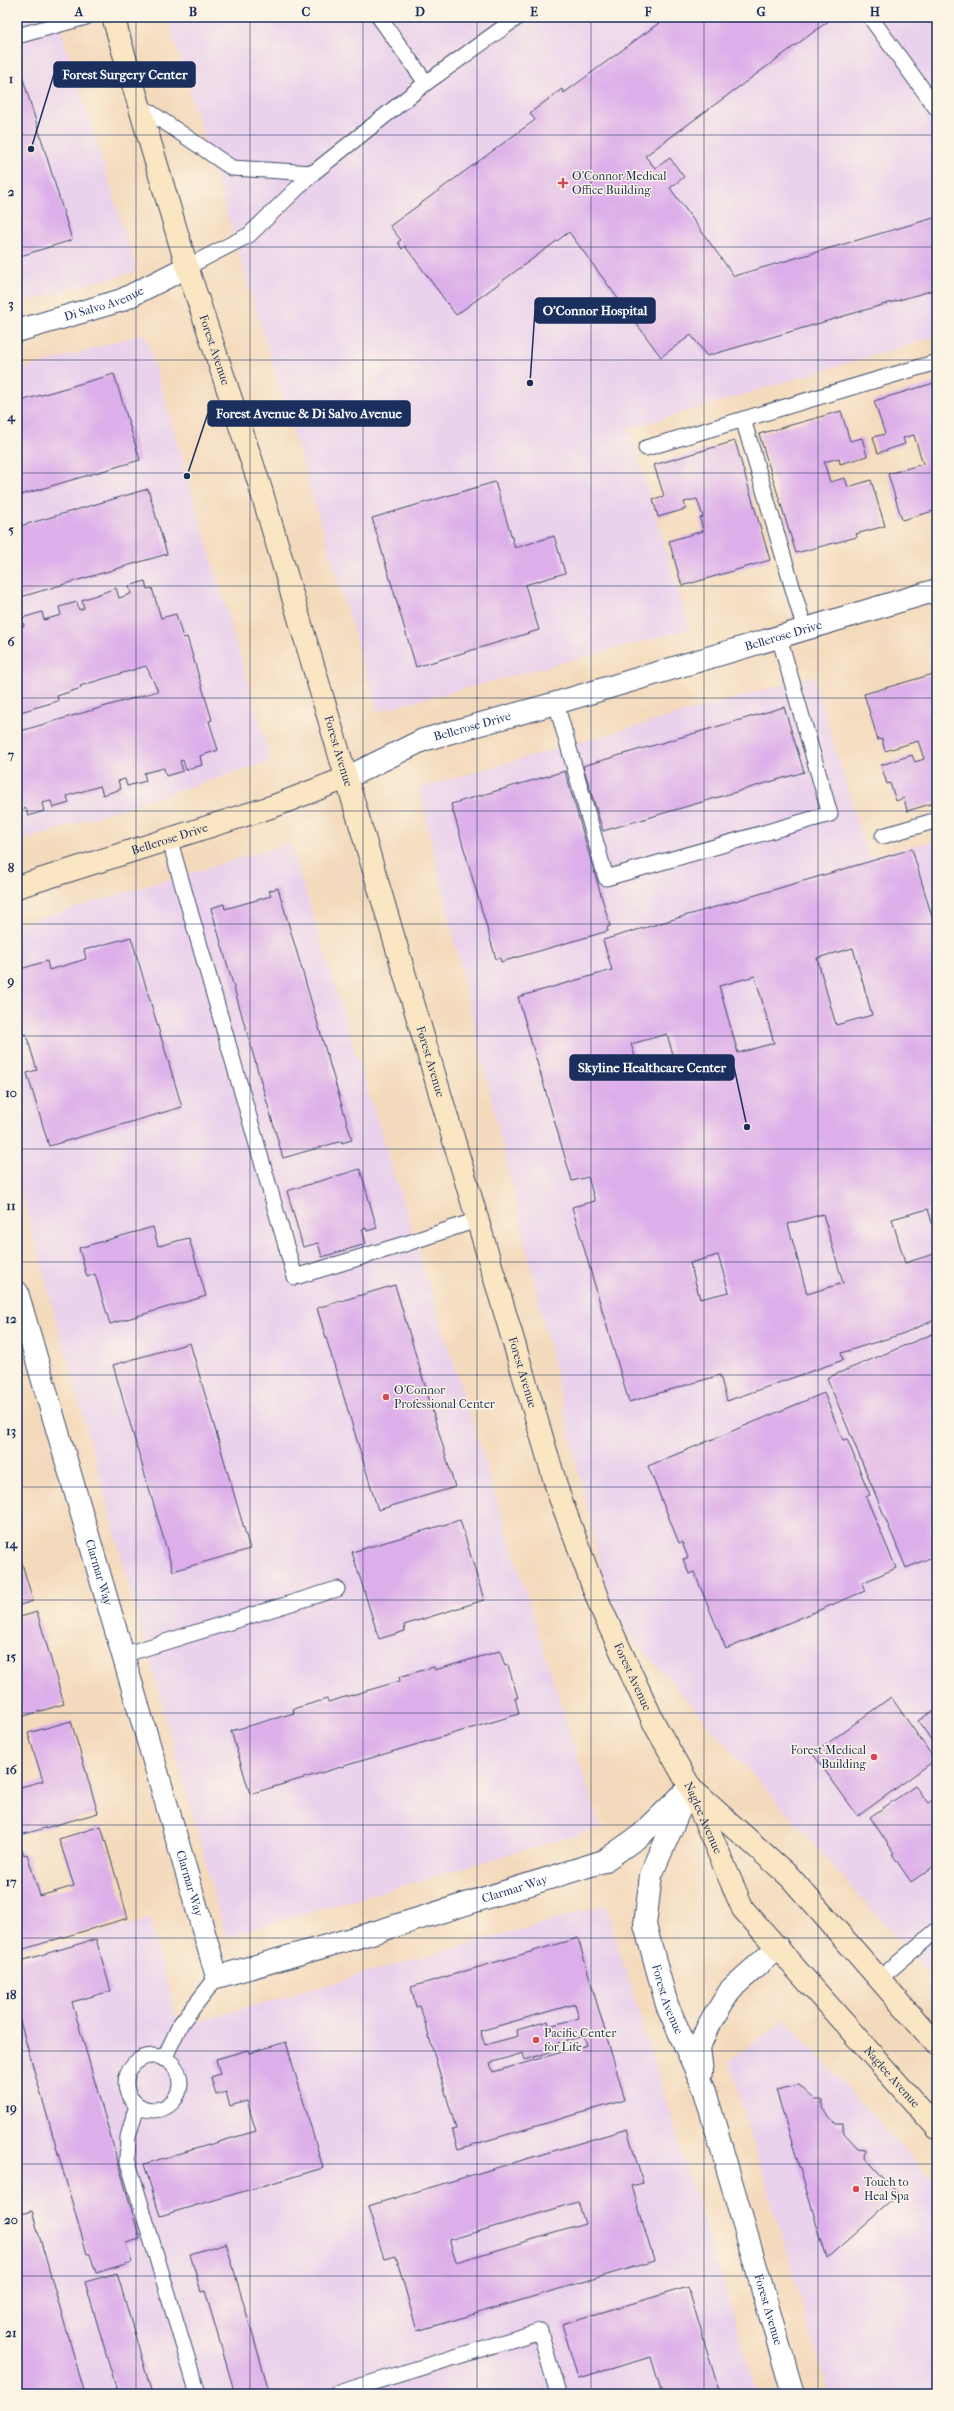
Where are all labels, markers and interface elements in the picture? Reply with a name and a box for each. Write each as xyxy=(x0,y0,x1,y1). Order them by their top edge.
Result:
text: A xyxy=(74,4,84,19)
text: B xyxy=(189,4,198,19)
text: C xyxy=(302,4,311,19)
text: D xyxy=(415,4,425,19)
text: E xyxy=(530,4,538,19)
text: F xyxy=(644,4,652,19)
text: G xyxy=(756,4,766,19)
text: H xyxy=(870,4,881,19)
callout: Forest Surgery Center xyxy=(54,62,195,87)
text: Forest Surgery Center xyxy=(62,67,188,83)
text: 1 xyxy=(9,71,14,86)
place label: O’Connor Medical Office Building xyxy=(572,169,667,197)
marker: O’Connor Medical Office Building xyxy=(557,177,569,189)
text: 2 xyxy=(8,184,15,199)
street label: Di Salvo Avenue xyxy=(62,283,146,324)
text: 3 xyxy=(8,296,14,312)
callout: O’Connor Hospital xyxy=(535,298,655,323)
text: O’Connor Hospital xyxy=(543,303,648,319)
street label: Forest Avenue xyxy=(196,313,233,387)
callout: Forest Avenue & Di Salvo Avenue xyxy=(208,401,410,426)
text: Forest Avenue & Di Salvo Avenue xyxy=(215,406,403,421)
text: 4 xyxy=(6,409,16,425)
text: 5 xyxy=(8,522,14,537)
street label: Bellerose Drive xyxy=(743,618,824,654)
text: 6 xyxy=(7,634,15,649)
street label: Bellerose Drive xyxy=(432,709,513,744)
street label: Forest Avenue xyxy=(321,714,356,788)
text: 7 xyxy=(7,747,15,762)
street label: Bellerose Drive xyxy=(130,820,210,858)
text: 8 xyxy=(8,860,15,875)
text: 9 xyxy=(7,973,15,989)
street label: Forest Avenue xyxy=(413,1024,448,1099)
callout: Skyline Healthcare Center xyxy=(570,1055,734,1080)
text: Skyline Healthcare Center xyxy=(578,1060,726,1076)
text: 10 xyxy=(5,1085,17,1100)
text: 11 xyxy=(6,1198,16,1213)
text: 12 xyxy=(5,1311,17,1326)
street label: Forest Avenue xyxy=(505,1335,540,1410)
place label: O’Connor Professional Center xyxy=(394,1383,496,1411)
marker: O’Connor Professional Center xyxy=(381,1392,391,1402)
text: 13 xyxy=(6,1423,16,1439)
text: 14 xyxy=(5,1536,18,1552)
street label: Clarmar Way xyxy=(83,1538,115,1608)
street label: Forest Avenue xyxy=(611,1640,654,1713)
text: 15 xyxy=(6,1649,16,1664)
place label: Forest Medical Building xyxy=(790,1743,867,1771)
marker: Forest Medical Building xyxy=(869,1752,879,1762)
text: 16 xyxy=(5,1762,18,1777)
street label: Naglee Avenue xyxy=(681,1779,725,1856)
street label: Clarmar Way xyxy=(173,1849,206,1919)
street label: Clarmar Way xyxy=(480,1872,550,1906)
text: 17 xyxy=(6,1874,17,1889)
street label: Forest Avenue xyxy=(649,1963,686,2037)
text: 18 xyxy=(5,1987,17,2002)
place label: Pacific Center for Life xyxy=(544,2026,617,2054)
marker: Pacific Center for Life xyxy=(531,2035,541,2045)
street label: Naglee Avenue xyxy=(861,2043,923,2111)
text: 19 xyxy=(5,2100,17,2116)
place label: Touch to Heal Spa xyxy=(864,2175,909,2203)
marker: Touch to Heal Spa xyxy=(851,2184,861,2194)
text: 20 xyxy=(4,2212,18,2227)
street label: Forest Avenue xyxy=(751,2272,785,2347)
text: 21 xyxy=(5,2325,17,2340)

